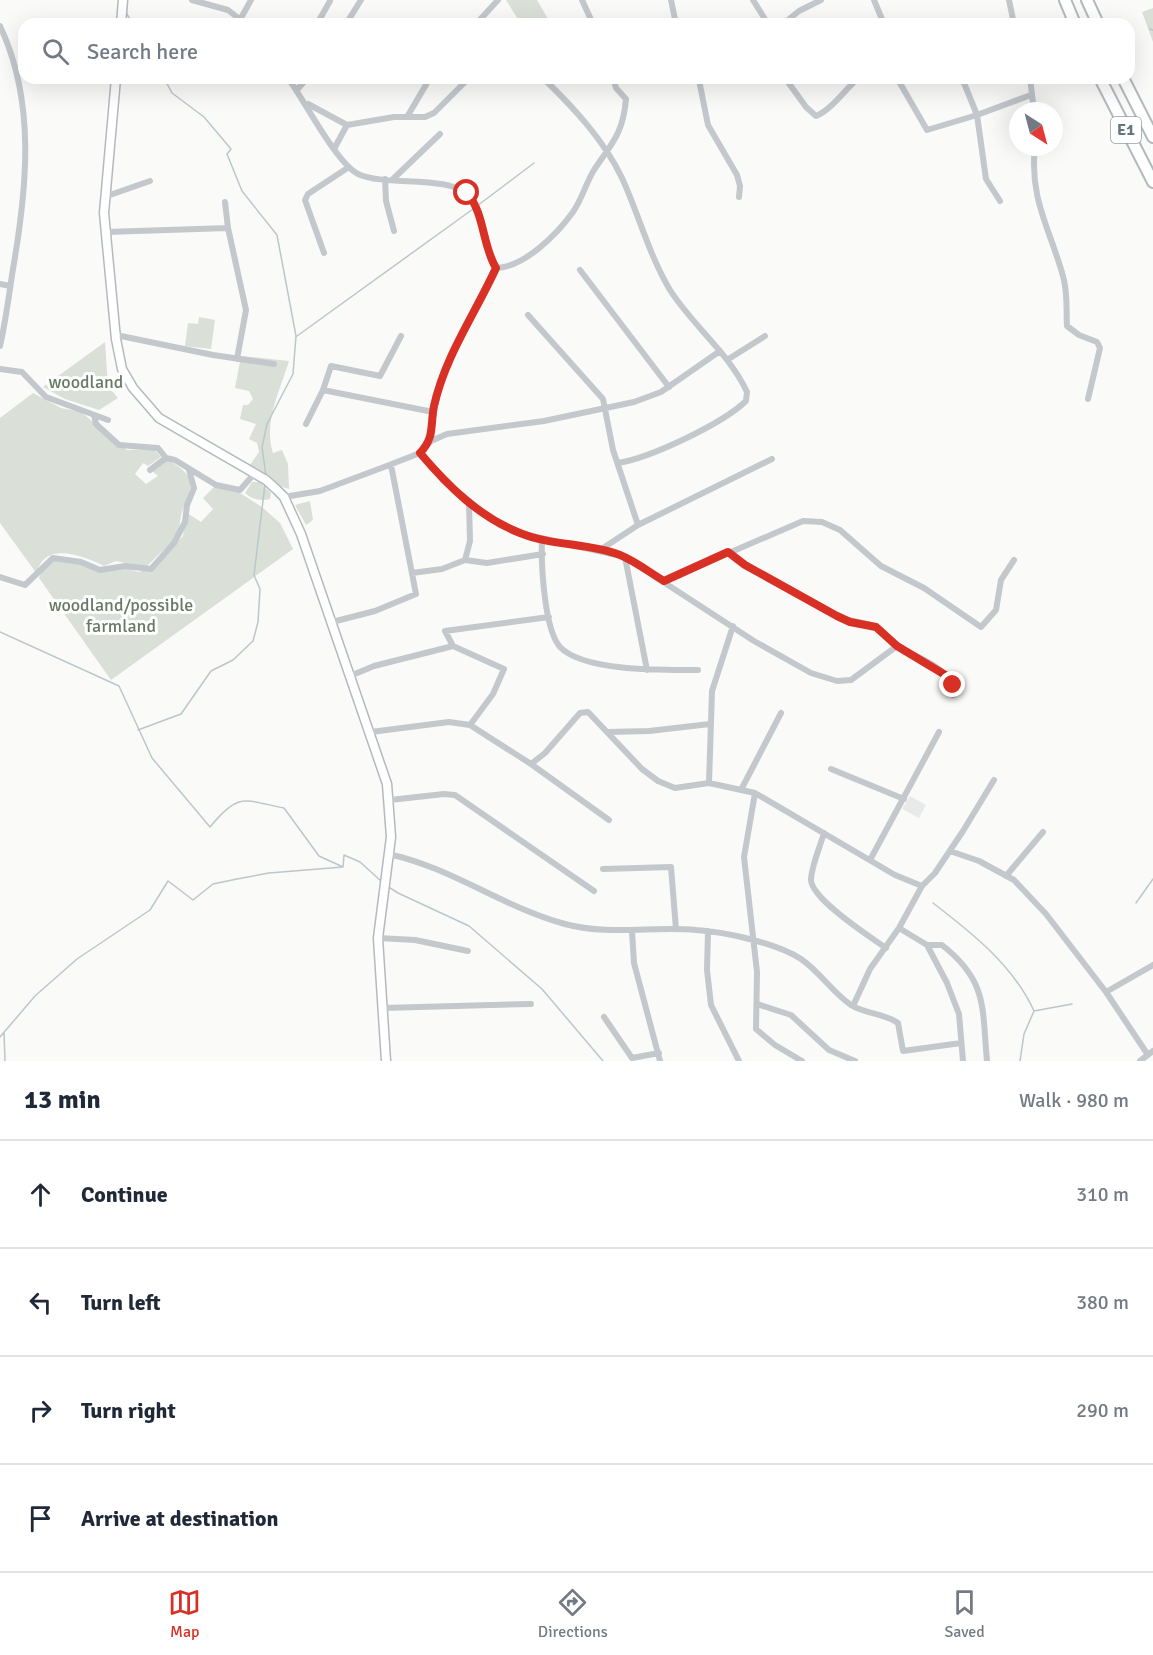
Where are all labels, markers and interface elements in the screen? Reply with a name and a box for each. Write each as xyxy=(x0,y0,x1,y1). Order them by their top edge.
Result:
search box xyxy=(18,18,1135,84)
icon: search xyxy=(39,35,72,68)
text: Search here xyxy=(87,38,198,65)
north arrow xyxy=(1009,102,1063,156)
road number: E1 xyxy=(1111,117,1141,143)
route start xyxy=(453,179,479,205)
park label: woodland xyxy=(49,371,123,393)
park label: woodland/possible farmland xyxy=(49,594,193,637)
route end xyxy=(939,671,965,697)
text: 13 min xyxy=(24,1084,101,1116)
text: Walk · 980 m xyxy=(1019,1088,1129,1113)
icon: ahead xyxy=(24,1178,57,1211)
text: Continue xyxy=(81,1181,168,1208)
text: 310 m xyxy=(1076,1182,1129,1207)
icon: left xyxy=(24,1286,57,1319)
text: Turn left xyxy=(81,1289,161,1316)
text: 380 m xyxy=(1076,1290,1129,1315)
icon: right xyxy=(24,1394,57,1427)
text: Turn right xyxy=(81,1397,176,1424)
text: 290 m xyxy=(1076,1398,1129,1423)
icon: arrive xyxy=(24,1502,57,1535)
text: Arrive at destination xyxy=(81,1505,278,1532)
tab: Map xyxy=(168,1586,201,1642)
tab: Directions xyxy=(538,1586,608,1642)
tab: Saved xyxy=(944,1586,985,1642)

